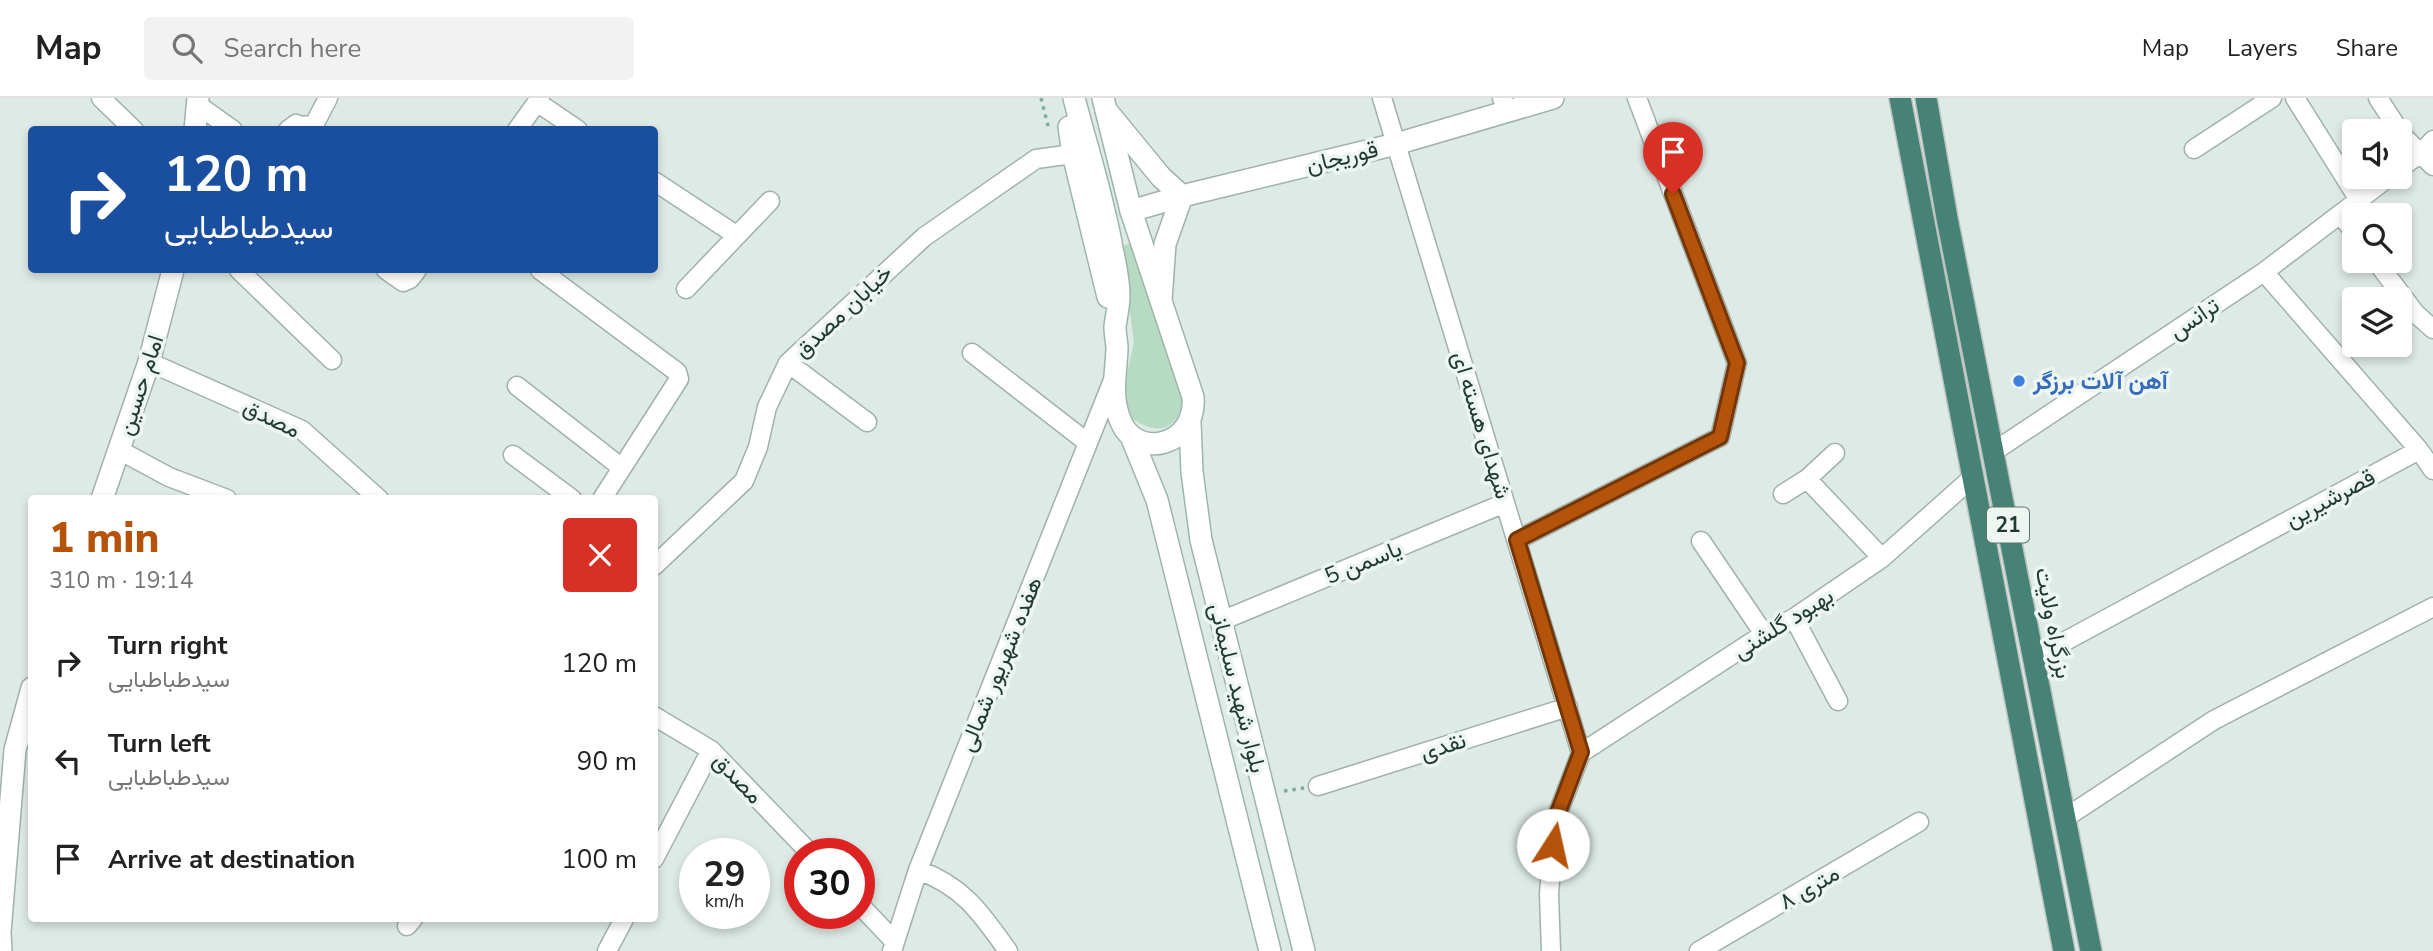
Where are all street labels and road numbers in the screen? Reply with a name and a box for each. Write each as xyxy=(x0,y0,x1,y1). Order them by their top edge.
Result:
street label: قوریجان xyxy=(1303,134,1381,181)
street label: خیابان مصدق xyxy=(787,258,899,365)
street label: ترانس xyxy=(2163,290,2226,347)
street label: امام حسین xyxy=(110,331,171,439)
street label: شهدای هسته ای xyxy=(1444,348,1519,503)
street label: مصدق xyxy=(238,391,306,446)
street label: قصرشیرین xyxy=(2280,462,2381,535)
road number: 21 xyxy=(1987,508,2029,542)
street label: یاسمن 5 xyxy=(1320,533,1406,592)
street label: بزرگراه ولایت xyxy=(2028,565,2079,681)
street label: هفده شهریور شمالی xyxy=(951,572,1050,756)
street label: بهبود گلشنی xyxy=(1727,580,1839,667)
street label: بلوار شهید سلیمانی xyxy=(1201,600,1274,776)
street label: نقدی xyxy=(1416,725,1470,768)
street label: مصدق xyxy=(706,746,770,811)
street label: ۸ متری xyxy=(1773,858,1845,917)

